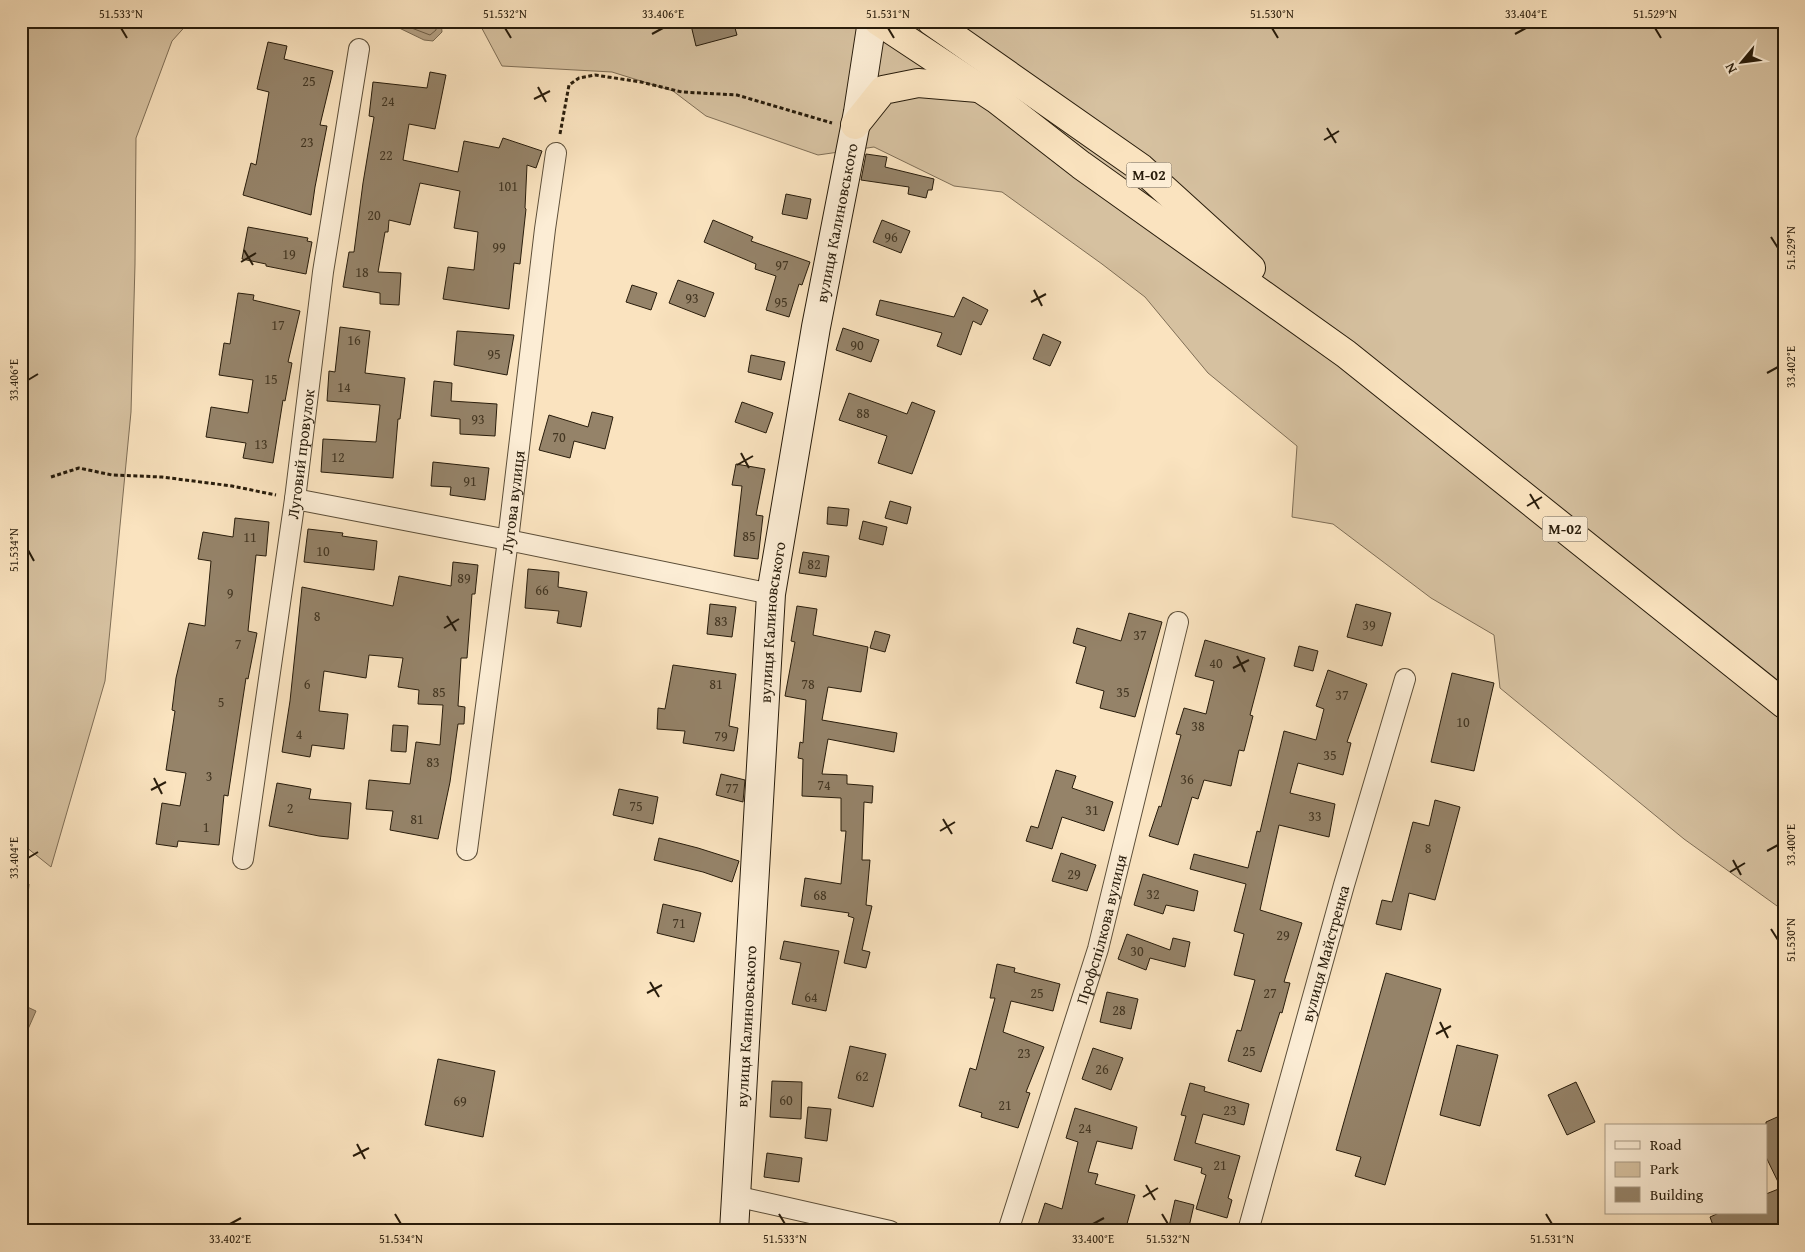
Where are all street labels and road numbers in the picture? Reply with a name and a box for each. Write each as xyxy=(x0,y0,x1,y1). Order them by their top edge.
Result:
street label: вулиця Калиновського xyxy=(809,141,864,305)
road number: М-02 xyxy=(1126,162,1172,188)
street label: Луговий провулок xyxy=(280,387,321,521)
street label: Лугова вулиця xyxy=(494,449,531,555)
road number: М-02 xyxy=(1542,516,1588,542)
street label: вулиця Калиновського xyxy=(753,540,792,704)
street label: Профспілкова вулиця xyxy=(1069,852,1133,1007)
street label: вулиця Майстренка xyxy=(1295,882,1356,1025)
street label: вулиця Калиновського xyxy=(729,945,763,1108)

